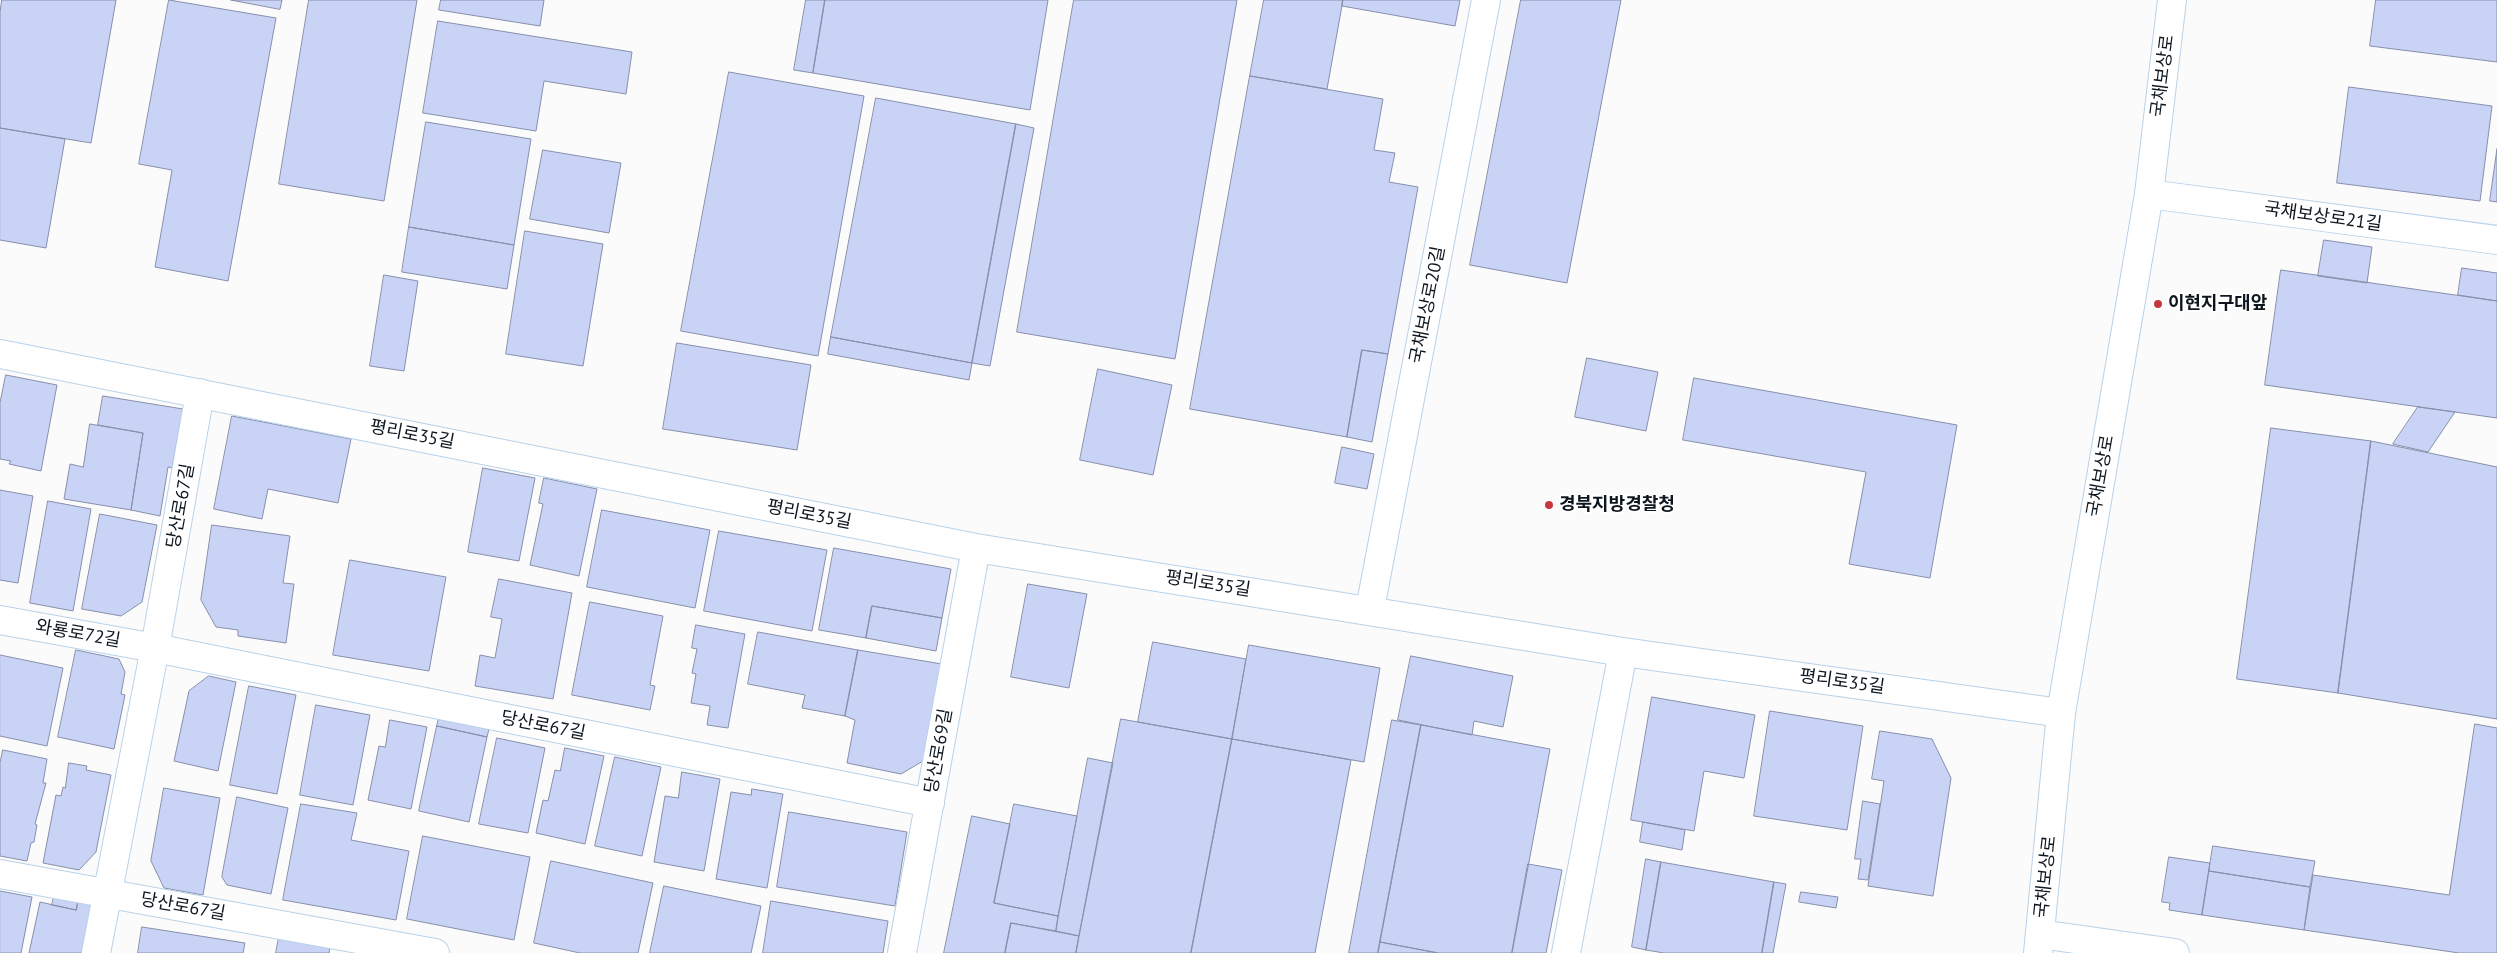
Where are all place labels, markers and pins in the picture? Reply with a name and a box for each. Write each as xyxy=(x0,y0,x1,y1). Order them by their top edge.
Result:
place label: 이현지구대앞 xyxy=(2168,293,2267,315)
marker: 이현지구대앞 xyxy=(2152,298,2164,310)
place label: 경북지방경찰청 xyxy=(1559,494,1675,516)
marker: 경북지방경찰청 xyxy=(1543,499,1555,511)

